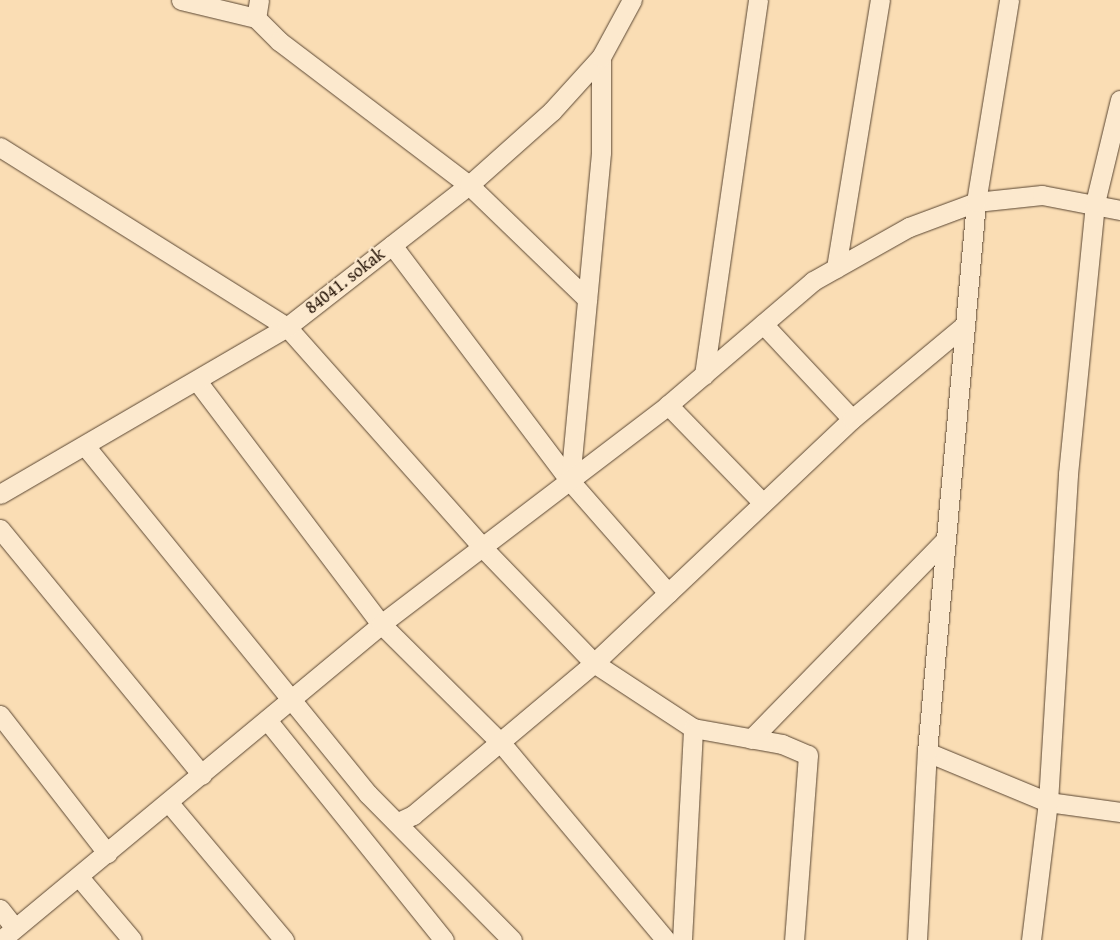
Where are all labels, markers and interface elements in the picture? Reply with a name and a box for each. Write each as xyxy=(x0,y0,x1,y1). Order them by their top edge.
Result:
street label: 84041. sokak xyxy=(301,243,389,319)

